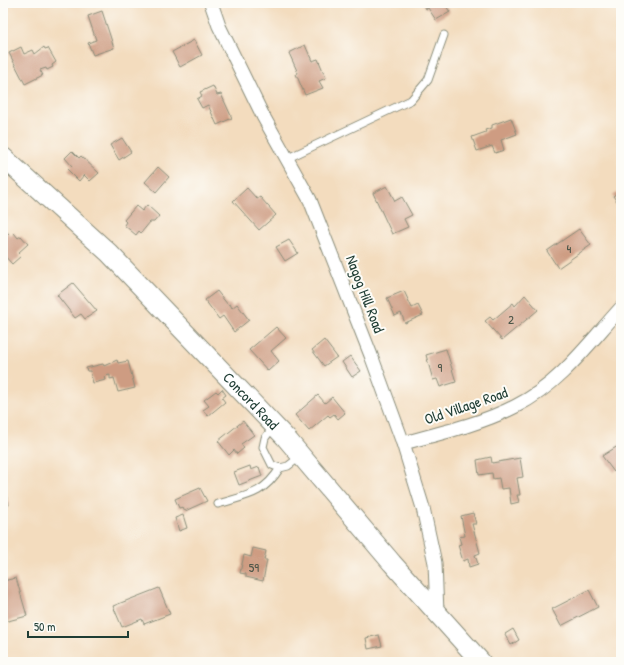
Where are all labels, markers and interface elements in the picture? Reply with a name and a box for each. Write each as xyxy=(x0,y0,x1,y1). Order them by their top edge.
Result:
house number: 4 xyxy=(567,239,572,257)
street label: Nagog Hill Road xyxy=(341,252,390,336)
house number: 2 xyxy=(508,310,514,328)
house number: 9 xyxy=(438,358,443,376)
street label: Concord Road xyxy=(218,367,284,434)
street label: Old Village Road xyxy=(422,381,510,430)
house number: 59 xyxy=(249,558,259,576)
scale bar xyxy=(28,613,128,639)
text: 50 m xyxy=(34,618,55,635)

